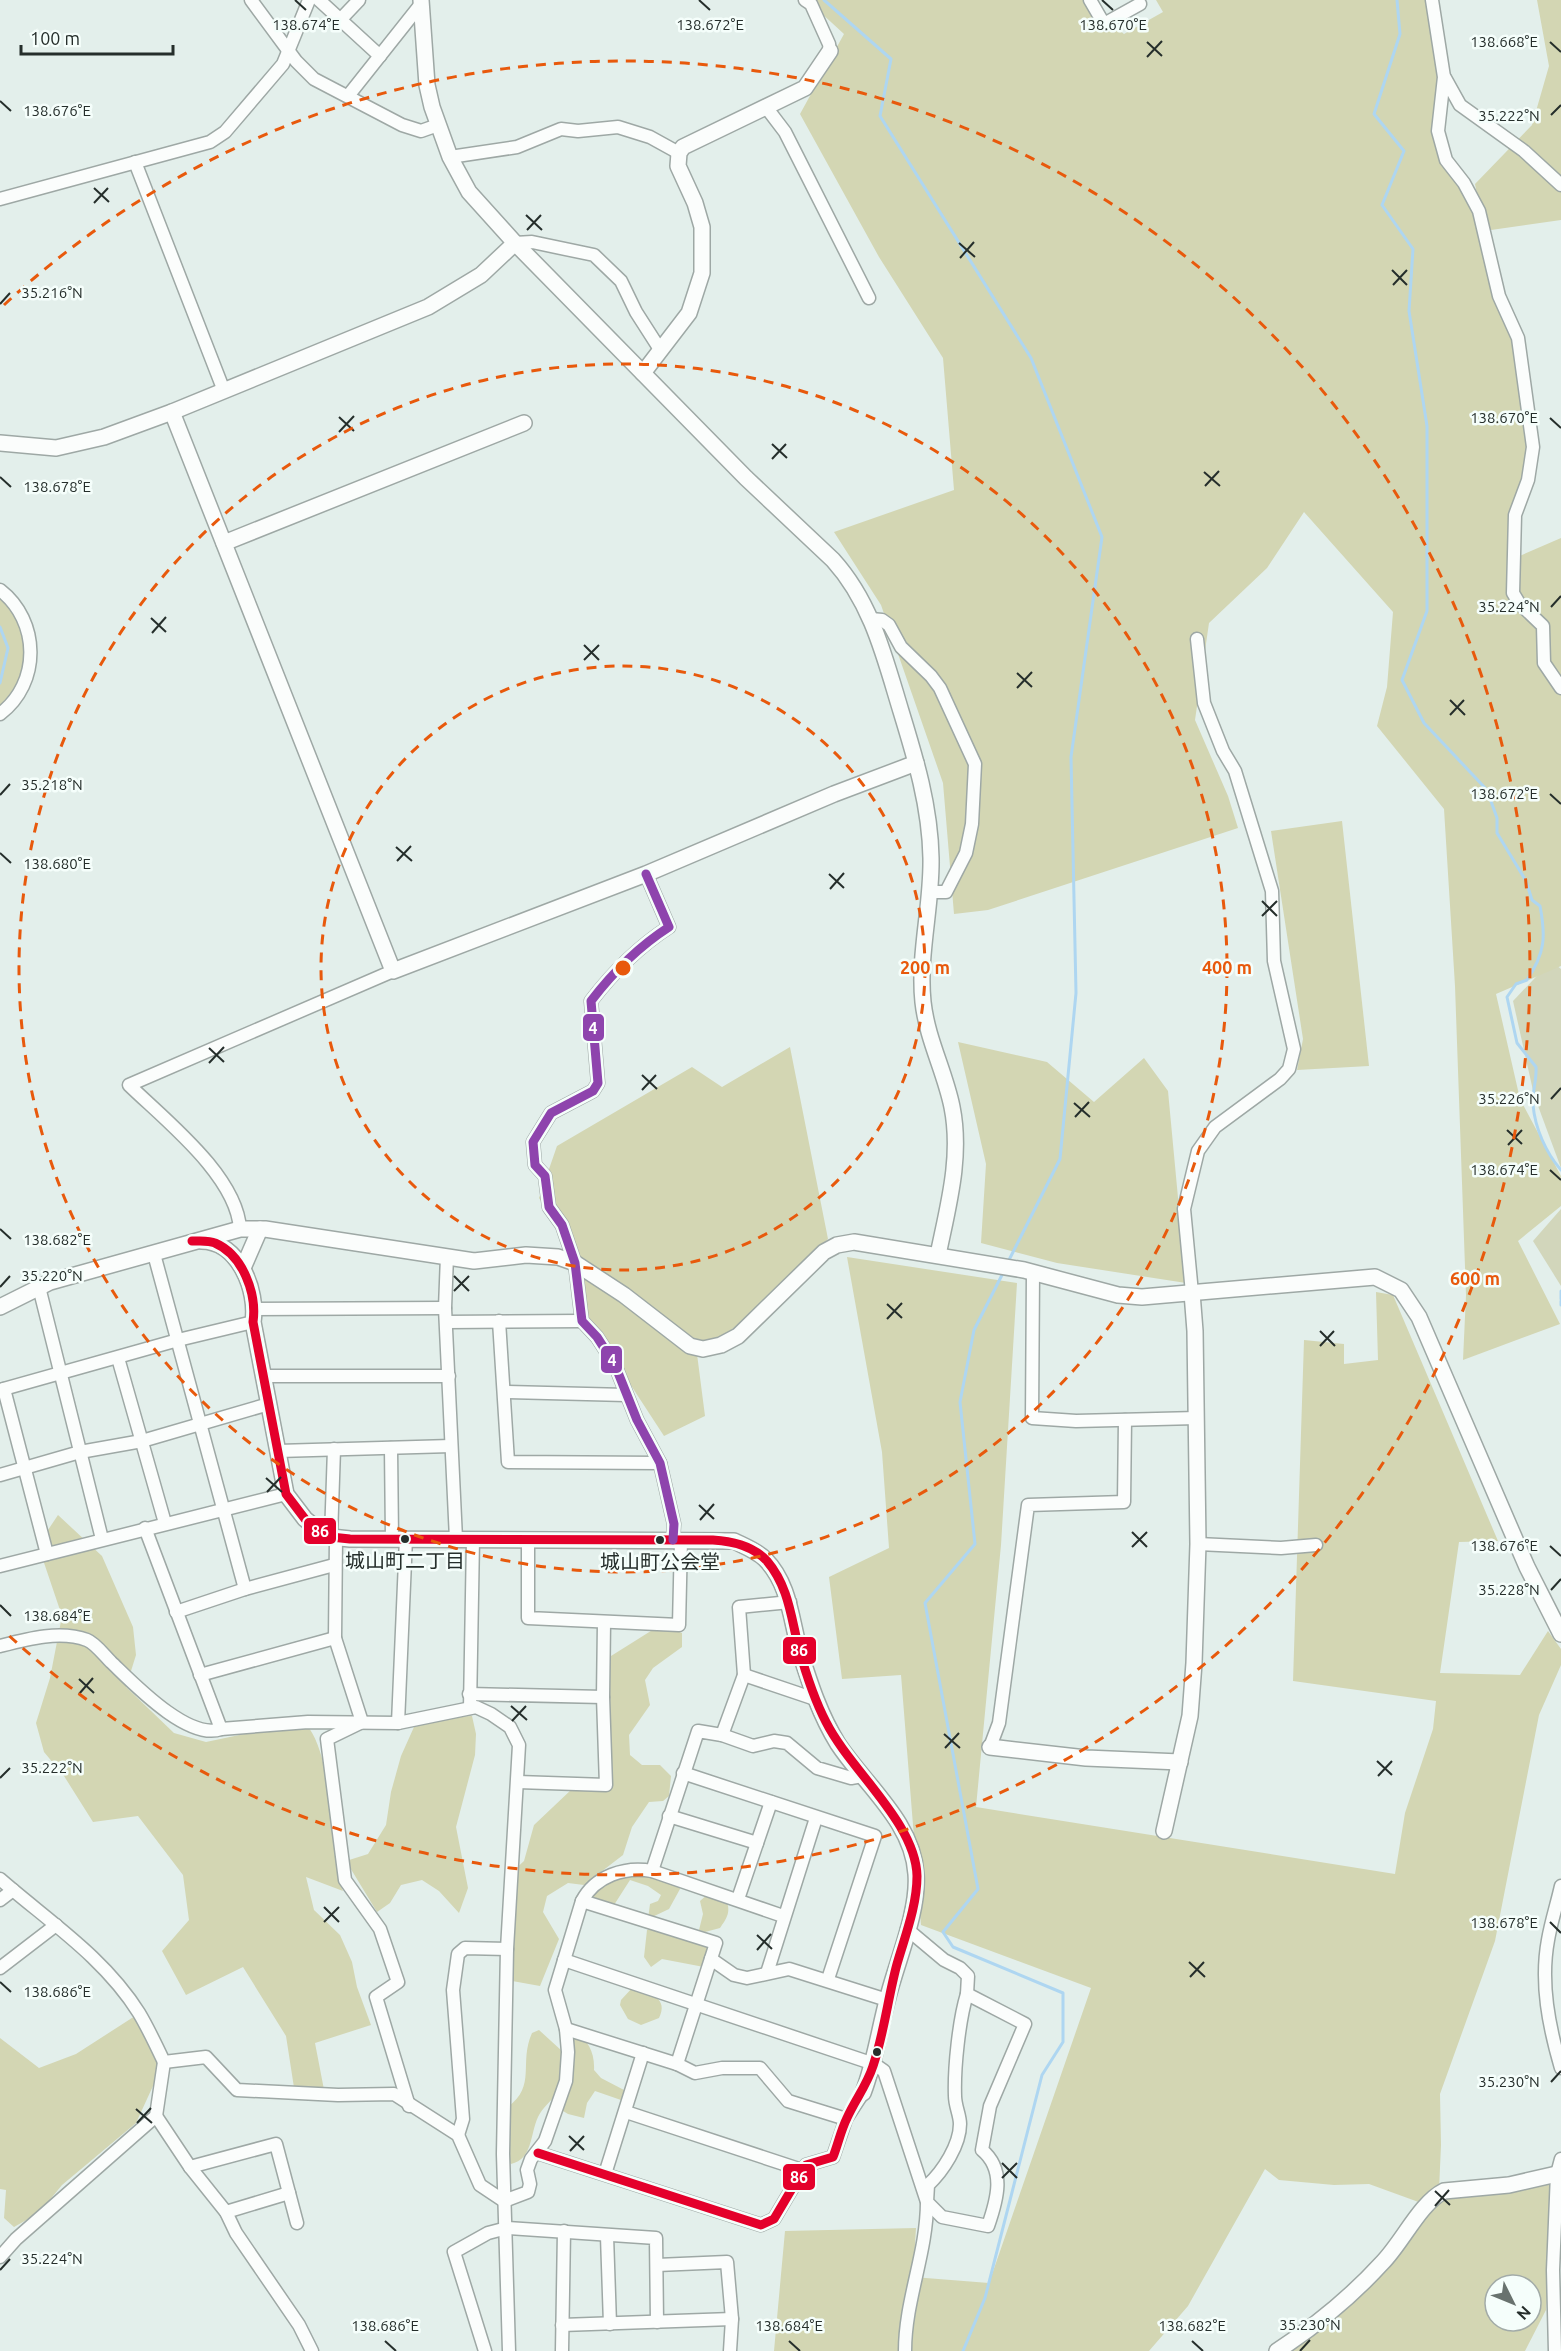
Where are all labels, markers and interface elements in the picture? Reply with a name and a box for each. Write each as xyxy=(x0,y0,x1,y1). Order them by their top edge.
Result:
text: 138.674°E xyxy=(272,16,340,33)
text: 138.672°E xyxy=(676,16,744,33)
text: 138.670°E xyxy=(1079,16,1147,33)
scale bar xyxy=(21,18,172,56)
text: 100 m xyxy=(30,28,80,48)
text: 138.668°E xyxy=(1470,33,1538,50)
text: 138.676°E xyxy=(23,102,91,119)
text: 35.222°N xyxy=(1478,107,1540,124)
text: 35.216°N xyxy=(21,284,83,301)
text: 138.670°E xyxy=(1470,409,1538,426)
text: 138.678°E xyxy=(23,478,91,495)
text: 35.224°N xyxy=(1478,598,1540,615)
text: 35.218°N xyxy=(21,776,83,793)
text: 138.672°E xyxy=(1470,785,1538,802)
text: 138.680°E xyxy=(23,855,91,872)
text: 200 m xyxy=(900,957,950,977)
text: 400 m xyxy=(1202,957,1252,977)
centre of rings xyxy=(613,958,633,978)
line badge: 4 xyxy=(582,1013,605,1042)
text: 4 xyxy=(588,1019,598,1037)
text: 35.226°N xyxy=(1478,1090,1540,1107)
text: 138.674°E xyxy=(1470,1161,1538,1178)
text: 138.682°E xyxy=(23,1231,91,1248)
text: 35.220°N xyxy=(21,1267,83,1284)
text: 600 m xyxy=(1450,1268,1500,1288)
line badge: 4 xyxy=(600,1345,623,1374)
text: 4 xyxy=(607,1351,617,1369)
line badge: 86 xyxy=(303,1517,337,1545)
text: 86 xyxy=(311,1522,329,1540)
marker: 城山町二丁目 xyxy=(399,1533,411,1545)
marker: 城山町公会堂 xyxy=(654,1534,666,1546)
text: 138.676°E xyxy=(1470,1537,1538,1554)
place label: 城山町二丁目 xyxy=(345,1549,465,1572)
place label: 城山町公会堂 xyxy=(600,1550,720,1573)
text: 35.228°N xyxy=(1478,1581,1540,1598)
text: 138.684°E xyxy=(23,1607,91,1624)
line badge: 86 xyxy=(782,1636,817,1665)
text: 86 xyxy=(790,1641,808,1659)
text: 35.222°N xyxy=(21,1759,83,1776)
text: 138.678°E xyxy=(1470,1914,1538,1931)
text: 138.686°E xyxy=(23,1983,91,2000)
unlabelled marker xyxy=(871,2046,883,2058)
text: 35.230°N xyxy=(1478,2073,1540,2090)
line badge: 86 xyxy=(782,2163,816,2191)
text: 86 xyxy=(790,2168,808,2186)
text: 35.224°N xyxy=(21,2250,83,2267)
north arrow xyxy=(1483,2273,1543,2333)
text: N xyxy=(1513,2303,1535,2324)
text: 35.230°N xyxy=(1279,2316,1341,2333)
text: 138.686°E xyxy=(351,2317,419,2334)
text: 138.684°E xyxy=(755,2317,823,2334)
text: 138.682°E xyxy=(1158,2317,1226,2334)

